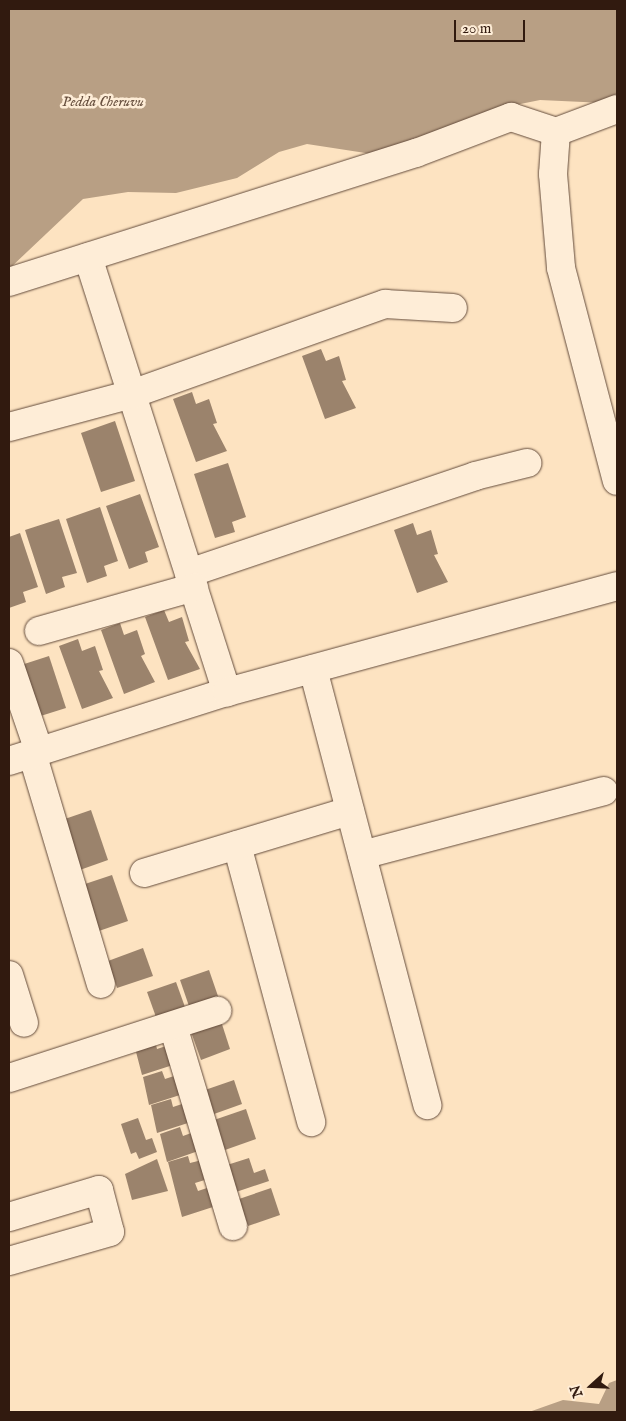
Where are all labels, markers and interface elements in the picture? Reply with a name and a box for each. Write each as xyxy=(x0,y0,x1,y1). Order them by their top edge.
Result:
scale bar xyxy=(456,10,527,42)
text: 20 m xyxy=(462,19,491,38)
water label: Pedda Cheruvu xyxy=(62,93,144,111)
north arrow xyxy=(566,1361,616,1411)
text: N xyxy=(566,1382,587,1400)

